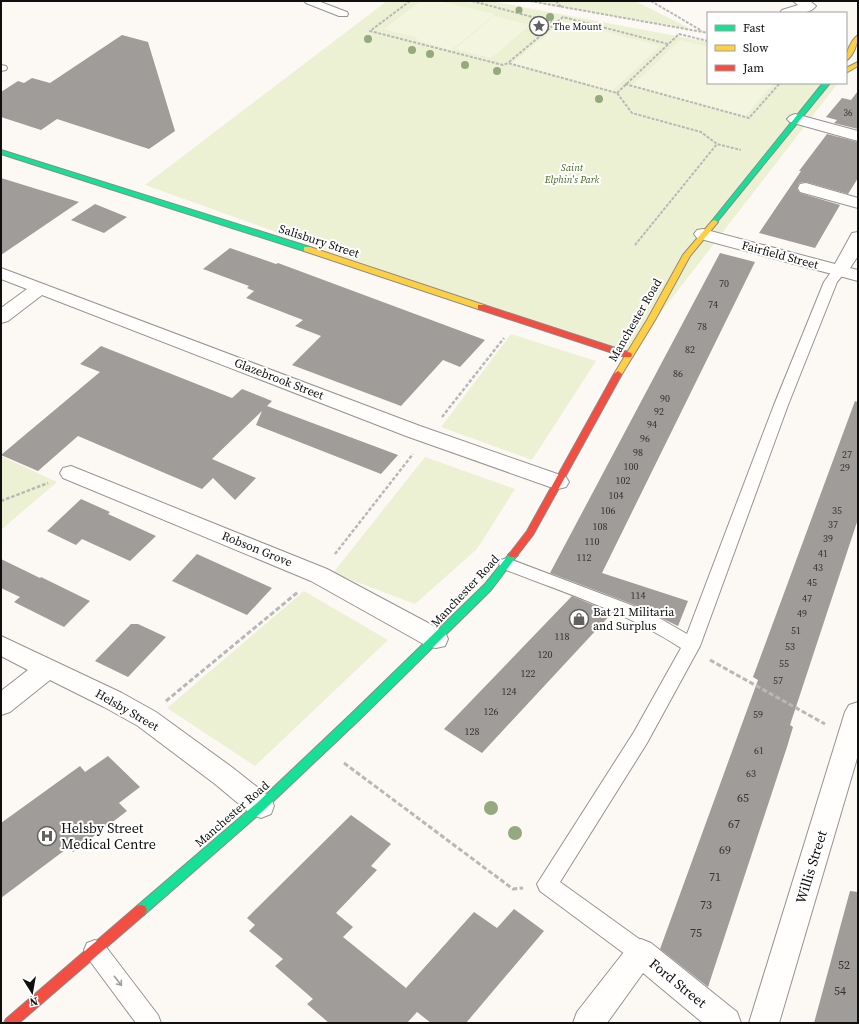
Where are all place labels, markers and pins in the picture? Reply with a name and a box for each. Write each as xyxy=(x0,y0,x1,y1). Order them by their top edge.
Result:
place icon: The Mount xyxy=(528,15,550,37)
place label: The Mount xyxy=(553,20,603,33)
place label: Bat 21 Militaria and Surplus xyxy=(593,604,675,634)
shop icon: Bat 21 Militaria and Surplus xyxy=(568,608,590,630)
place label: Helsby Street Medical Centre xyxy=(61,818,156,854)
hospital icon: Helsby Street Medical Centre xyxy=(36,825,58,847)

